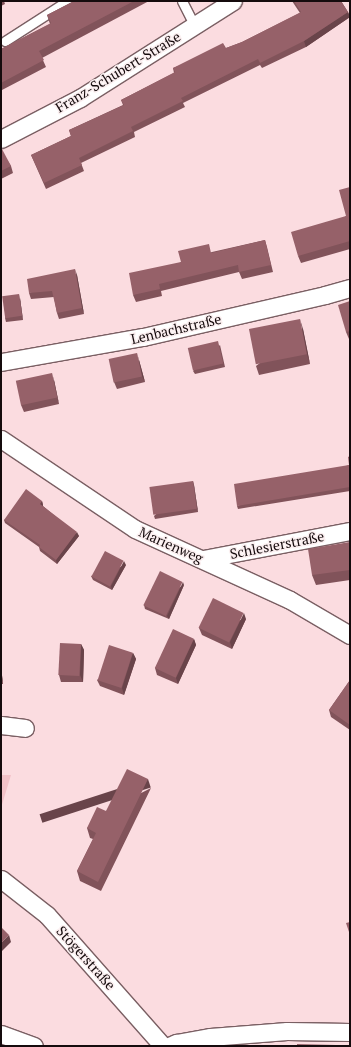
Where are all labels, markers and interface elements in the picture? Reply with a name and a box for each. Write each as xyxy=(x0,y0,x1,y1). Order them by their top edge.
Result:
street label: Franz-Schubert-Straße xyxy=(52,28,184,116)
street label: Lenbachstraße xyxy=(129,310,223,348)
street label: Marienweg xyxy=(136,523,206,567)
street label: Schlesierstraße xyxy=(228,528,326,562)
street label: Stögerstraße xyxy=(53,923,119,993)

